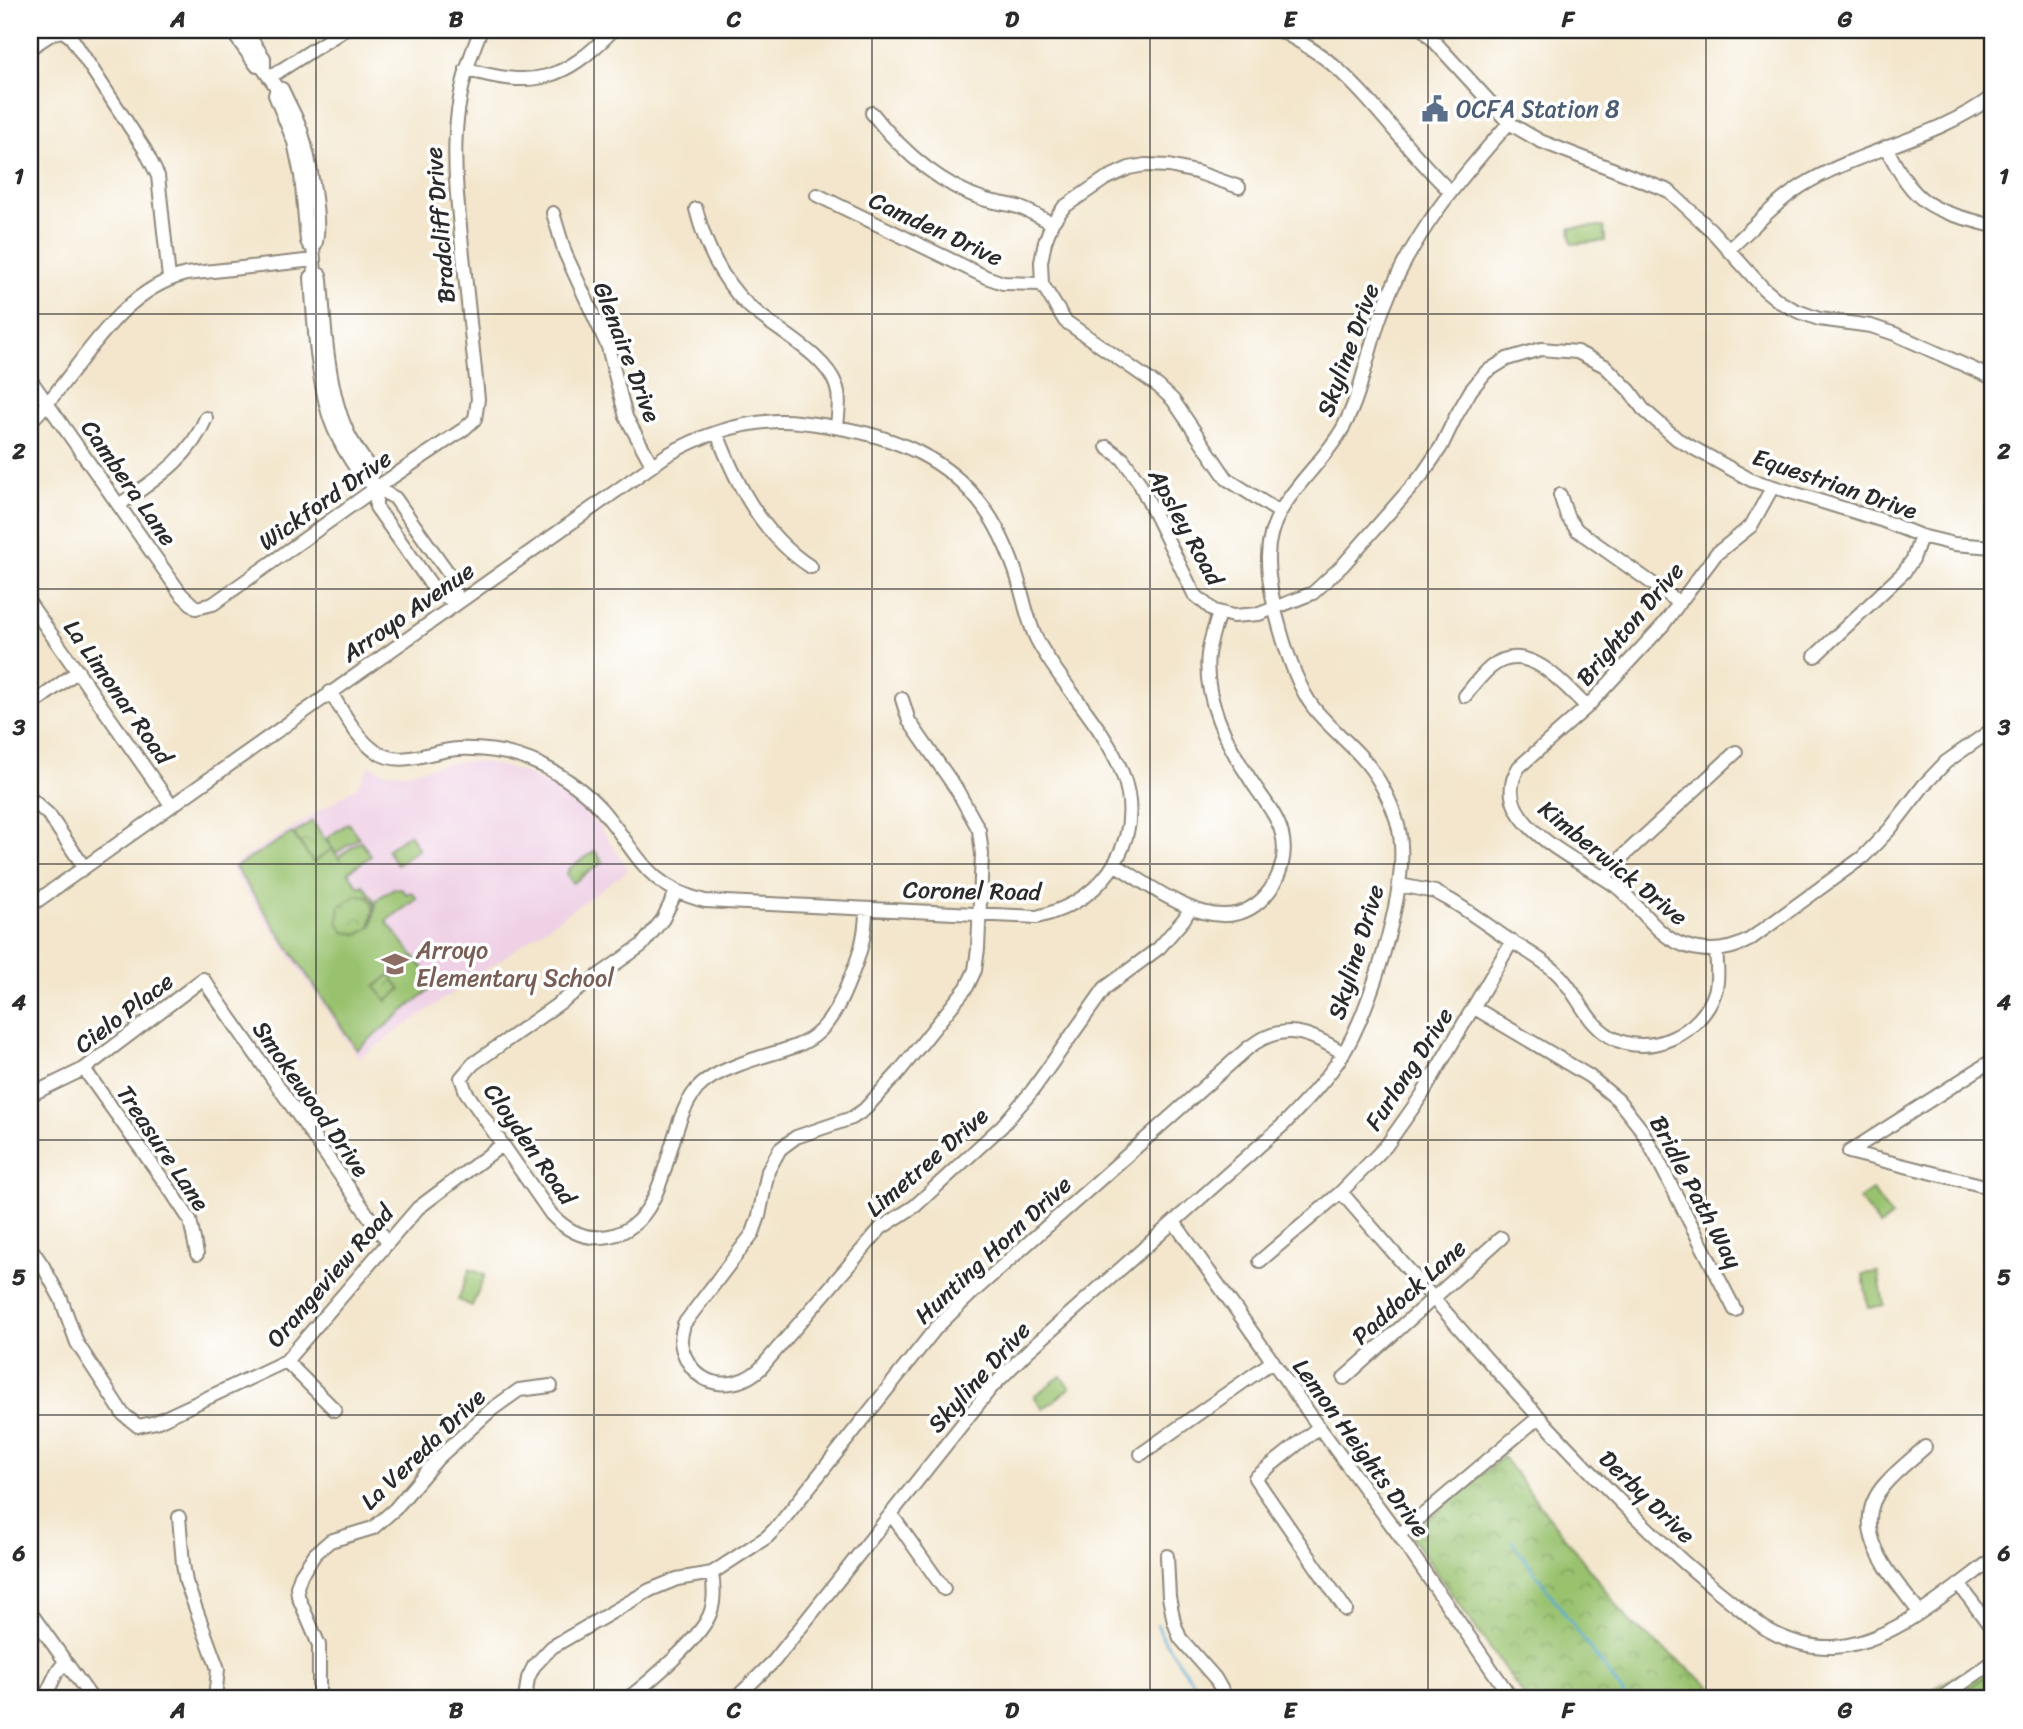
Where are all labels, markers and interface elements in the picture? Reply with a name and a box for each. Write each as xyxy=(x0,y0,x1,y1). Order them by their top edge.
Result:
text: A xyxy=(169,0,186,40)
text: B xyxy=(449,0,464,40)
text: C xyxy=(726,0,742,40)
text: D xyxy=(1005,0,1020,40)
text: E xyxy=(1284,0,1299,40)
text: F xyxy=(1561,0,1576,40)
text: G xyxy=(1837,0,1853,40)
place label: OCFA Station 8 xyxy=(1456,88,1620,130)
public building icon: OCFA Station 8 xyxy=(1420,94,1450,124)
street label: Bradcliff Drive xyxy=(412,145,468,305)
text: 1 xyxy=(14,156,24,197)
text: 1 xyxy=(1999,156,2009,197)
street label: Camden Drive xyxy=(862,180,1010,278)
street label: Glenaire Drive xyxy=(581,276,673,429)
street label: Skyline Drive xyxy=(1304,277,1392,423)
street label: Cambera Lane xyxy=(70,411,188,555)
text: 2 xyxy=(11,431,26,472)
text: 2 xyxy=(1996,431,2011,472)
street label: Equestrian Drive xyxy=(1747,436,1924,532)
street label: Wickford Drive xyxy=(249,438,401,562)
street label: Apsley Road xyxy=(1136,460,1236,595)
street label: Arroyo Avenue xyxy=(332,550,484,674)
street label: Brighton Drive xyxy=(1565,552,1695,696)
street label: La Limonar Road xyxy=(52,610,185,776)
text: 3 xyxy=(12,707,26,748)
text: 3 xyxy=(1997,707,2011,748)
street label: Kimberwick Drive xyxy=(1529,789,1697,937)
street label: Coronel Road xyxy=(903,869,1044,913)
street label: Skyline Drive xyxy=(1316,879,1396,1025)
place label: Arroyo Elementary School xyxy=(415,929,615,999)
school or university icon: Arroyo Elementary School xyxy=(380,949,410,979)
street label: Cielo Place xyxy=(65,961,183,1065)
text: 4 xyxy=(11,982,27,1023)
text: 4 xyxy=(1996,982,2012,1023)
street label: Furlong Drive xyxy=(1353,999,1465,1139)
street label: Smokewood Drive xyxy=(241,1012,381,1187)
street label: Cloyden Road xyxy=(472,1074,589,1215)
street label: Treasure Lane xyxy=(105,1076,221,1220)
street label: Limetree Drive xyxy=(856,1096,999,1228)
street label: Bridle Path Way xyxy=(1638,1108,1754,1277)
street label: Hunting Horn Drive xyxy=(904,1165,1082,1335)
street label: Orangeview Road xyxy=(255,1194,406,1357)
street label: Paddock Lane xyxy=(1342,1228,1476,1356)
text: 5 xyxy=(12,1257,26,1298)
text: 5 xyxy=(1997,1257,2011,1298)
street label: Skyline Drive xyxy=(917,1311,1041,1443)
street label: Lemon Heights Drive xyxy=(1281,1349,1441,1547)
street label: La Vereda Drive xyxy=(350,1377,496,1520)
street label: Derby Drive xyxy=(1588,1439,1706,1555)
text: 6 xyxy=(11,1533,26,1574)
text: 6 xyxy=(1996,1533,2011,1574)
text: A xyxy=(169,1690,186,1729)
text: B xyxy=(449,1690,464,1729)
text: C xyxy=(726,1690,742,1729)
text: D xyxy=(1005,1690,1020,1729)
text: E xyxy=(1284,1690,1299,1729)
text: F xyxy=(1561,1690,1576,1729)
text: G xyxy=(1837,1690,1853,1729)

